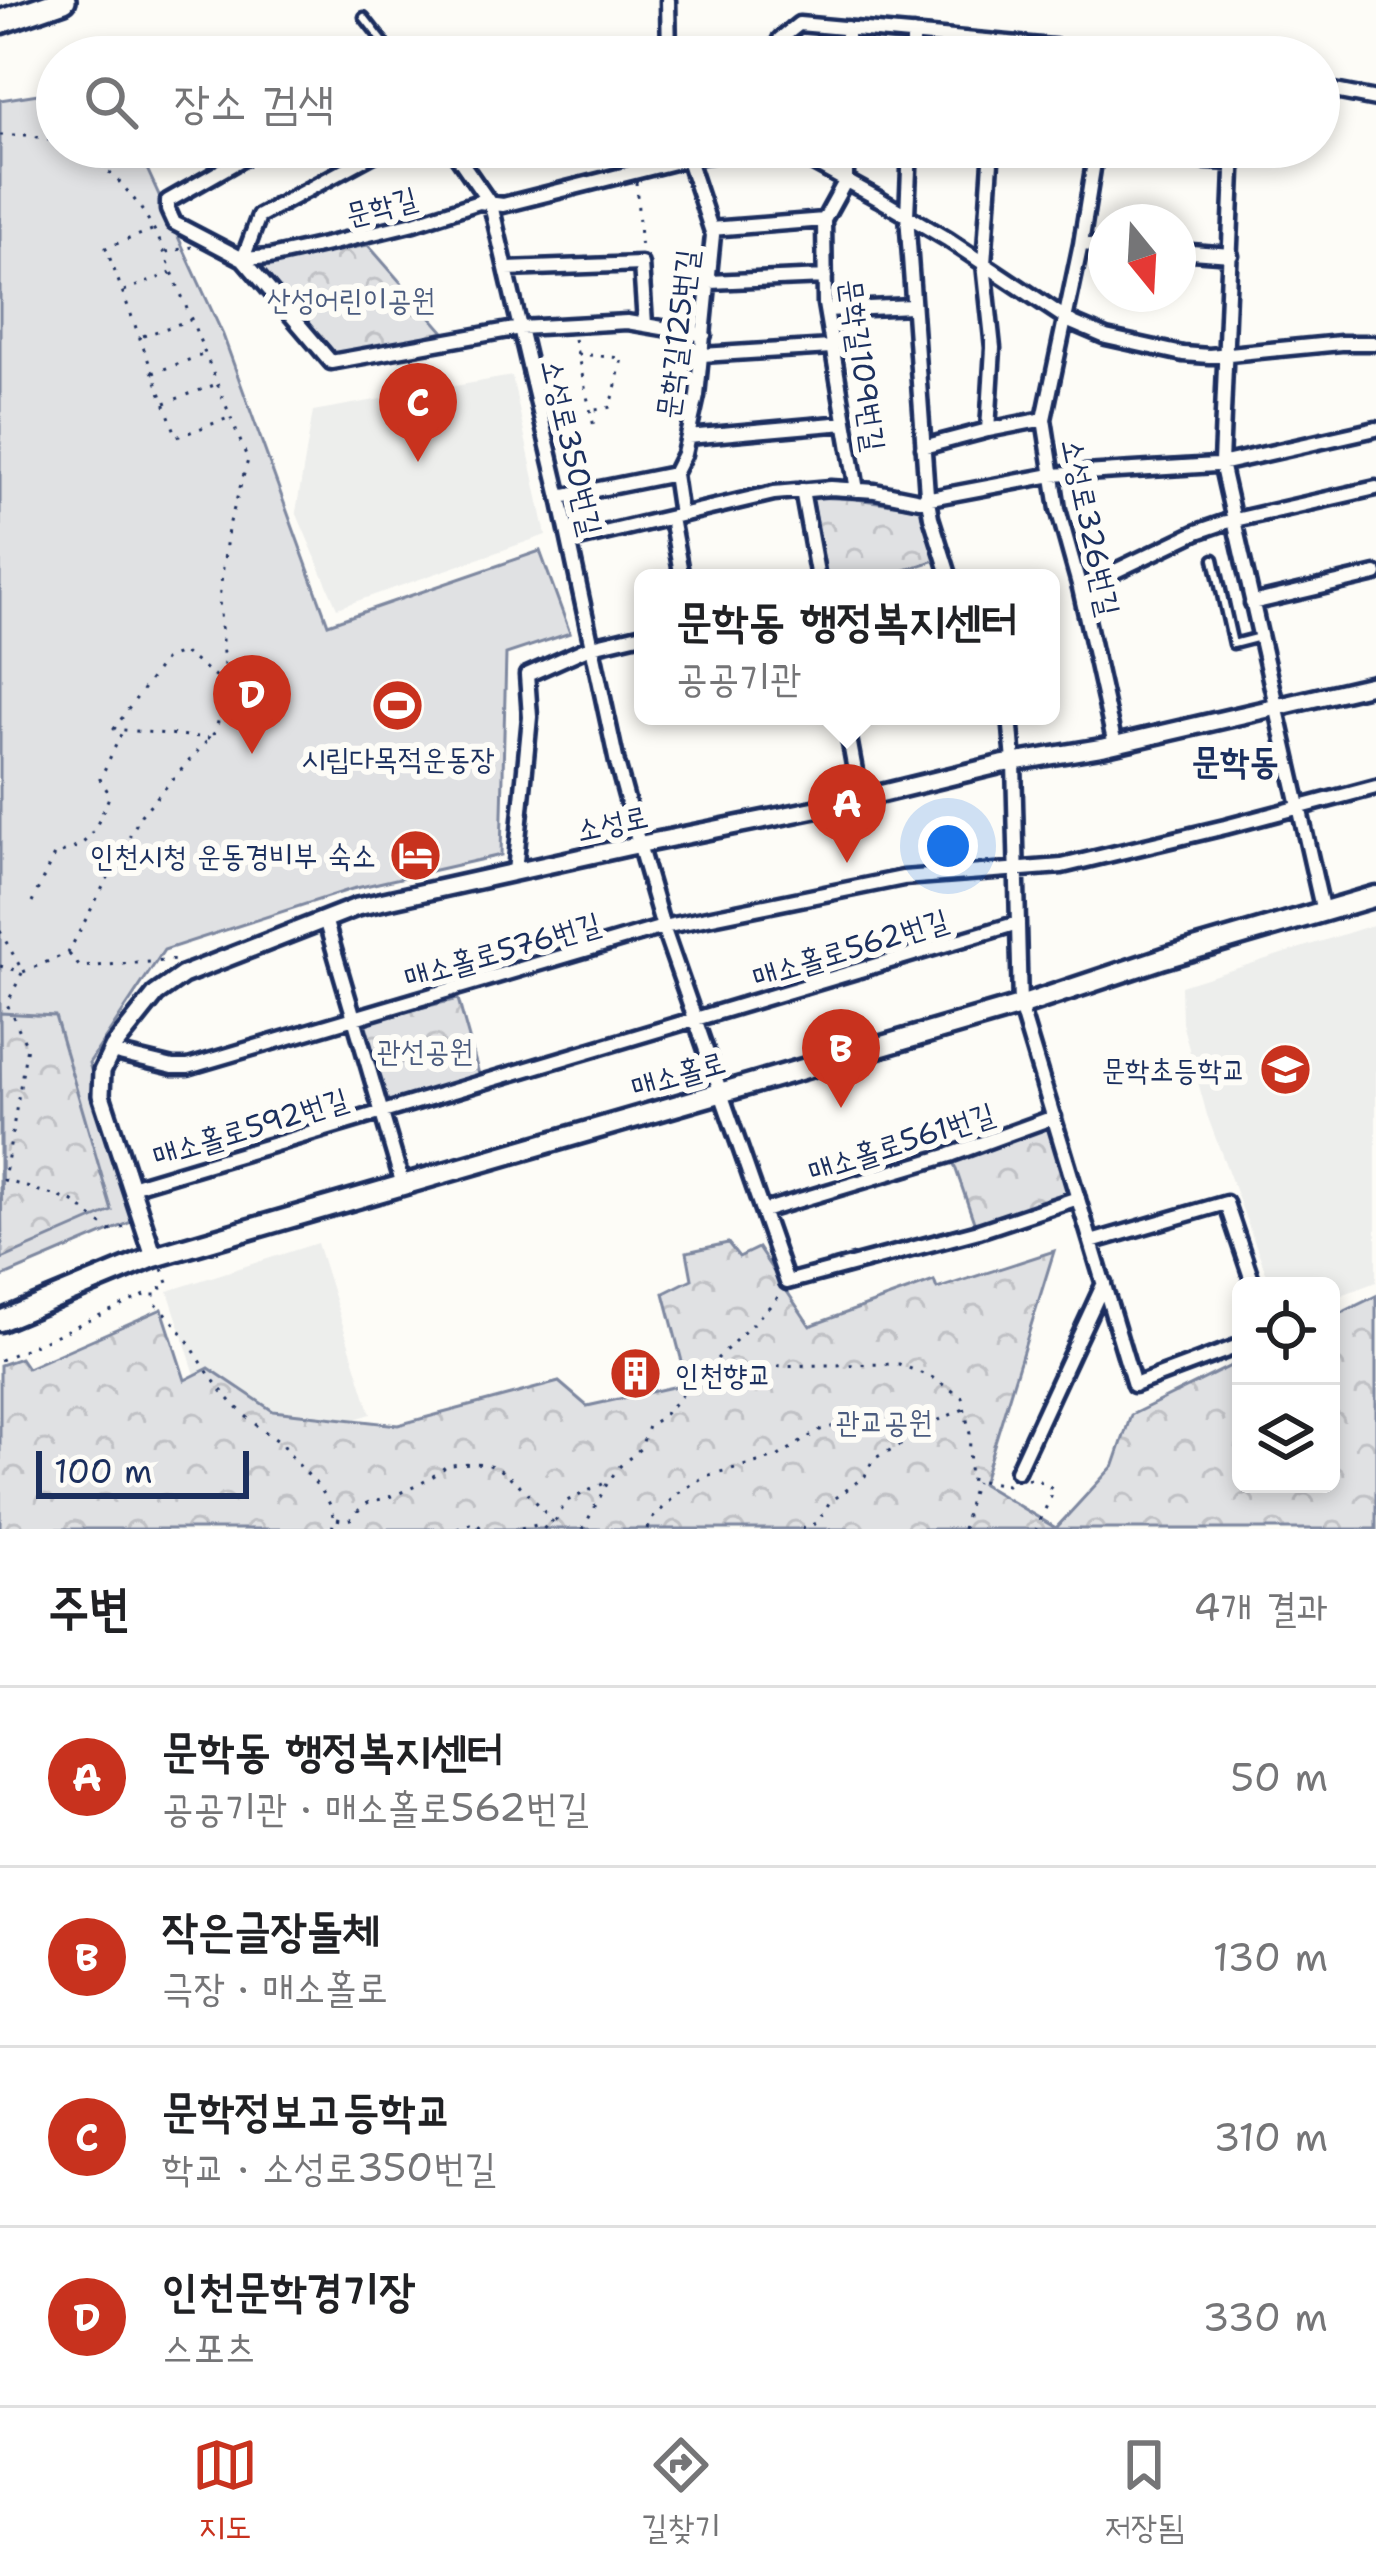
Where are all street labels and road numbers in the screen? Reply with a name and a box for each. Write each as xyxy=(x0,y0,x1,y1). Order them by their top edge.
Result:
street label: 문학길 xyxy=(341,177,421,235)
street label: 문학길125번길 xyxy=(646,247,708,421)
street label: 문학길109번길 xyxy=(831,276,895,454)
street label: 소성로350번길 xyxy=(532,355,612,539)
street label: 소성로326번길 xyxy=(1052,435,1130,619)
street label: 소성로 xyxy=(572,795,652,851)
street label: 매소홀로562번길 xyxy=(747,899,953,997)
street label: 매소홀로576번길 xyxy=(399,902,605,998)
street label: 매소홀로 xyxy=(626,1041,730,1107)
street label: 매소홀로592번길 xyxy=(147,1078,353,1176)
street label: 매소홀로561번길 xyxy=(802,1093,1000,1191)

